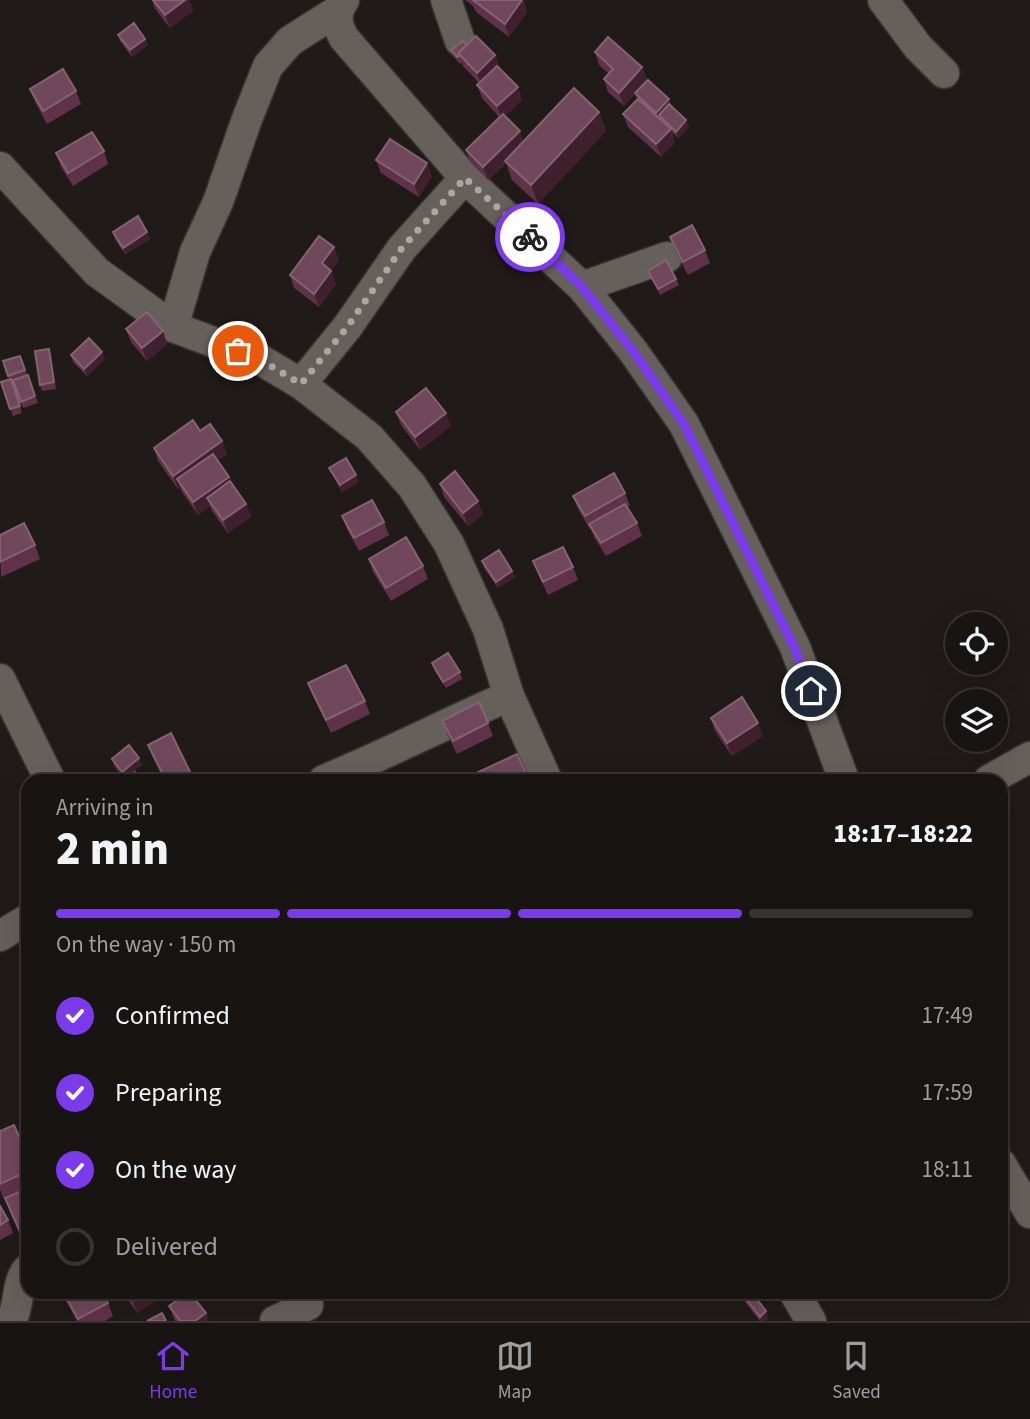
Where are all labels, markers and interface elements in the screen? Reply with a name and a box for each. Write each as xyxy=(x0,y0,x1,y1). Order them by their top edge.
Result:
courier xyxy=(495,202,565,272)
icon: bike xyxy=(511,218,549,256)
pin xyxy=(208,321,268,381)
icon: bag xyxy=(219,332,257,370)
map controls xyxy=(945,612,1008,752)
button: locate xyxy=(945,612,1008,675)
pin xyxy=(781,661,841,721)
icon: home xyxy=(792,672,830,710)
button: layers xyxy=(945,689,1008,752)
text: Arriving in xyxy=(56,791,154,824)
text: 18:17–18:22 xyxy=(833,815,973,852)
text: 2 min xyxy=(56,817,169,882)
text: On the way · 150 m xyxy=(56,928,236,961)
icon: check xyxy=(56,997,94,1035)
text: Confirmed xyxy=(115,997,230,1034)
text: 17:49 xyxy=(922,999,973,1032)
icon: check xyxy=(56,1074,94,1112)
text: Preparing xyxy=(115,1074,221,1111)
text: 17:59 xyxy=(922,1076,973,1109)
icon: check xyxy=(56,1151,94,1189)
text: On the way xyxy=(115,1151,236,1188)
text: 18:11 xyxy=(922,1153,973,1186)
text: Delivered xyxy=(115,1228,218,1265)
tab: Home xyxy=(149,1337,197,1406)
tab: Map xyxy=(496,1337,534,1406)
tab: Saved xyxy=(832,1337,881,1406)

